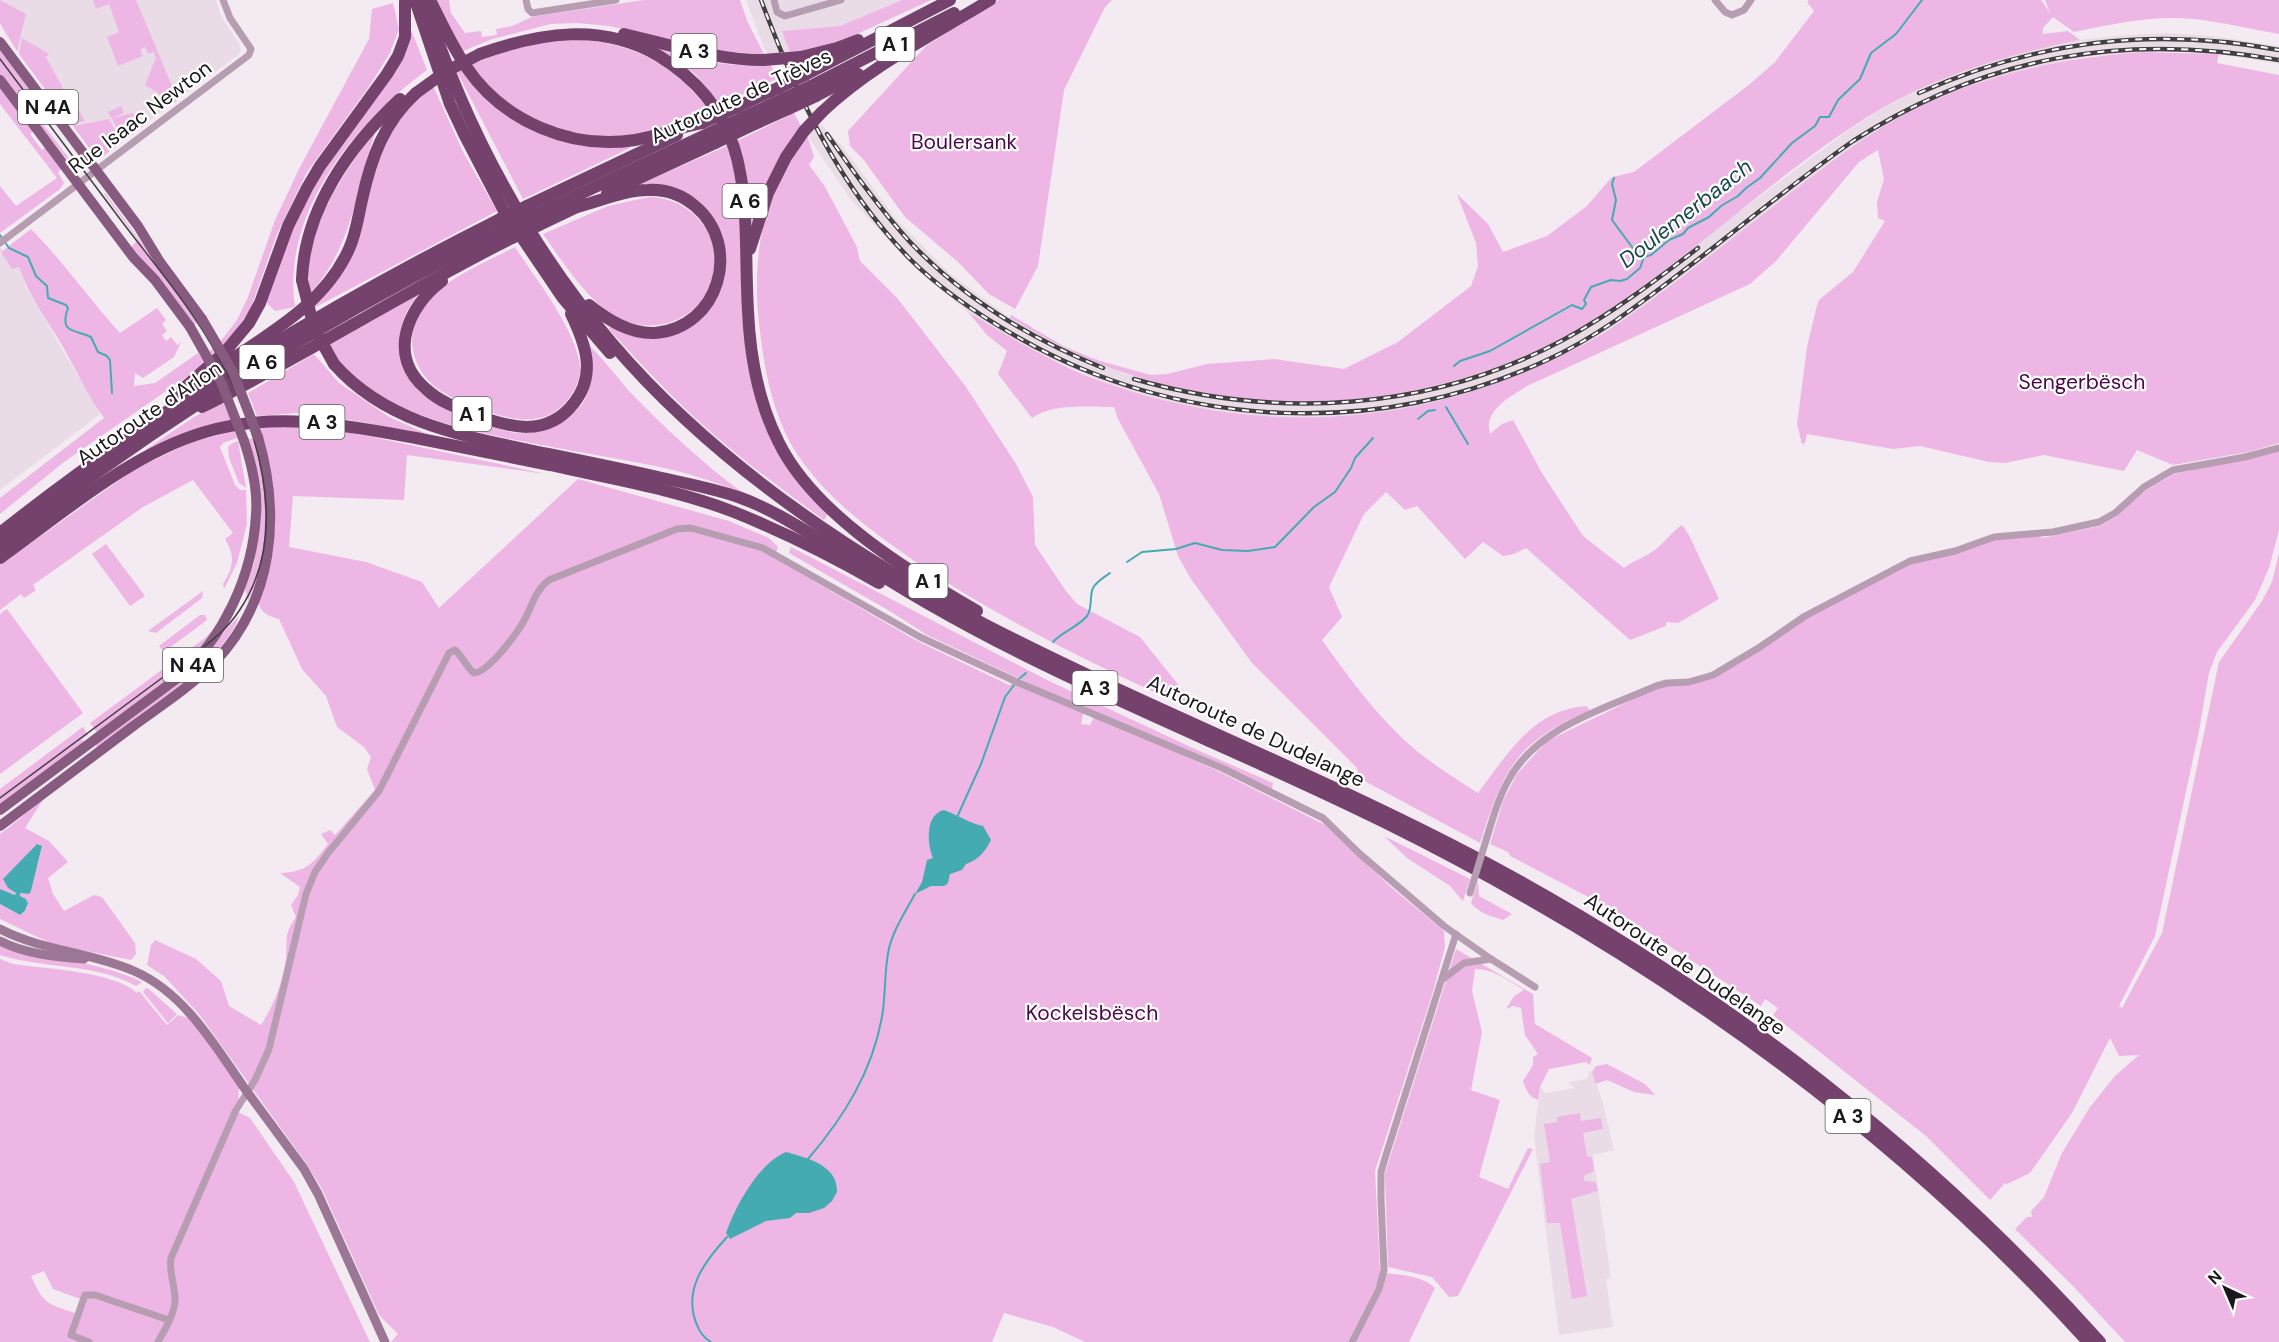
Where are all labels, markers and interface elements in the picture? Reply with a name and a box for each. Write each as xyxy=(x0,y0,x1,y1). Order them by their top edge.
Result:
road number: A 1 xyxy=(876,27,914,61)
road number: A 3 xyxy=(672,34,716,68)
street label: Autoroute de Trèves xyxy=(646,42,836,150)
street label: Rue Isaac Newton xyxy=(63,54,217,180)
road number: N 4A xyxy=(18,90,78,124)
park label: Boulersank xyxy=(911,128,1017,156)
water label: Doulemerbaach xyxy=(1613,152,1758,275)
road number: A 6 xyxy=(722,184,768,218)
road number: A 6 xyxy=(240,345,284,379)
street label: Autoroute d'Arlon xyxy=(71,354,227,472)
park label: Sengerbësch xyxy=(2019,368,2145,396)
road number: A 1 xyxy=(452,397,492,431)
road number: A 3 xyxy=(300,405,344,439)
road number: A 1 xyxy=(908,564,948,598)
road number: N 4A xyxy=(163,648,223,682)
street label: Autoroute de Dudelange xyxy=(1143,668,1369,794)
road number: A 3 xyxy=(1072,671,1118,705)
street label: Autoroute de Dudelange xyxy=(1579,886,1791,1042)
park label: Kockelsbësch xyxy=(1026,999,1158,1027)
road number: A 3 xyxy=(1826,1099,1870,1133)
north arrow xyxy=(2195,1258,2255,1318)
text: N xyxy=(2203,1266,2226,1289)

